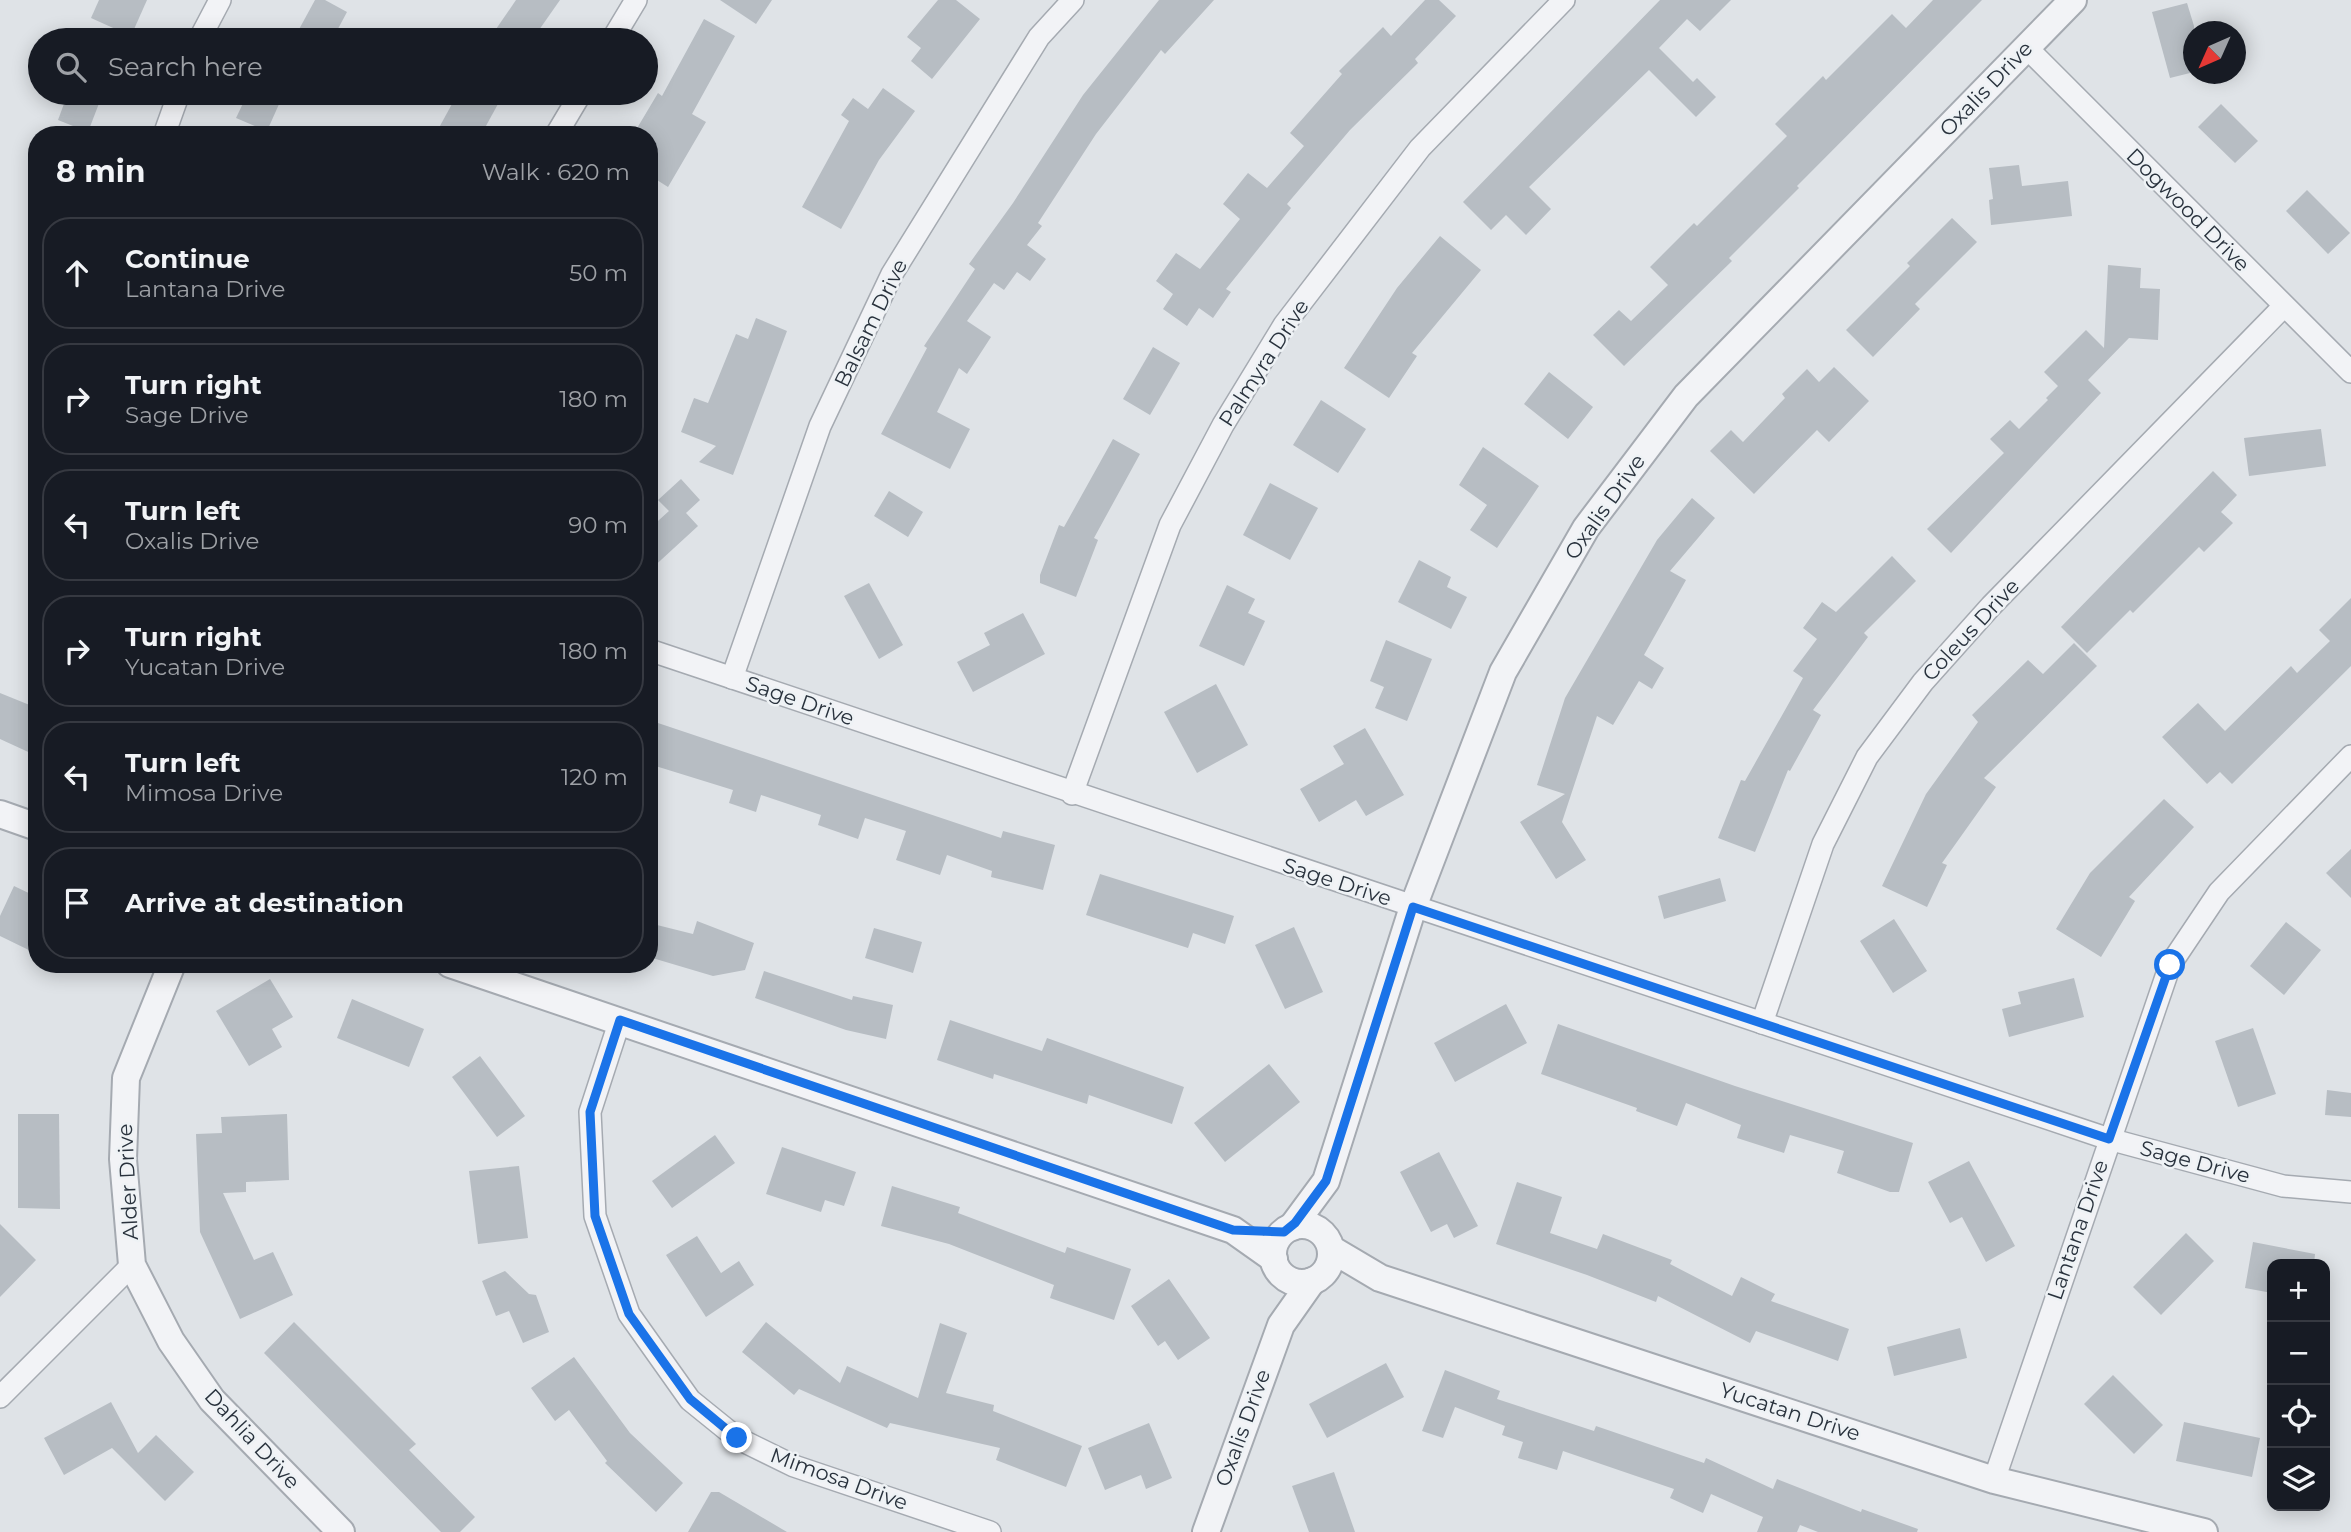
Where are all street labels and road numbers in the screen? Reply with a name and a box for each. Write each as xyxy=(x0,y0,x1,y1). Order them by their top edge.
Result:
street label: Oxalis Drive xyxy=(1934,36,2037,142)
street label: Dogwood Drive xyxy=(2121,143,2255,277)
street label: Balsam Drive xyxy=(829,255,912,391)
street label: Palmyra Drive xyxy=(1213,294,1314,431)
street label: Oxalis Drive xyxy=(1559,449,1650,564)
street label: Coleus Drive xyxy=(1917,573,2024,686)
street label: Sage Drive xyxy=(743,670,858,731)
street label: Sage Drive xyxy=(1280,852,1395,911)
street label: Alder Drive xyxy=(112,1123,143,1241)
street label: Sage Drive xyxy=(2137,1135,2253,1188)
street label: Lantana Drive xyxy=(2042,1156,2113,1303)
street label: Oxalis Drive xyxy=(1210,1366,1275,1490)
street label: Yucatan Drive xyxy=(1717,1377,1864,1446)
street label: Dahlia Drive xyxy=(200,1383,305,1494)
street label: Mimosa Drive xyxy=(767,1442,911,1515)

